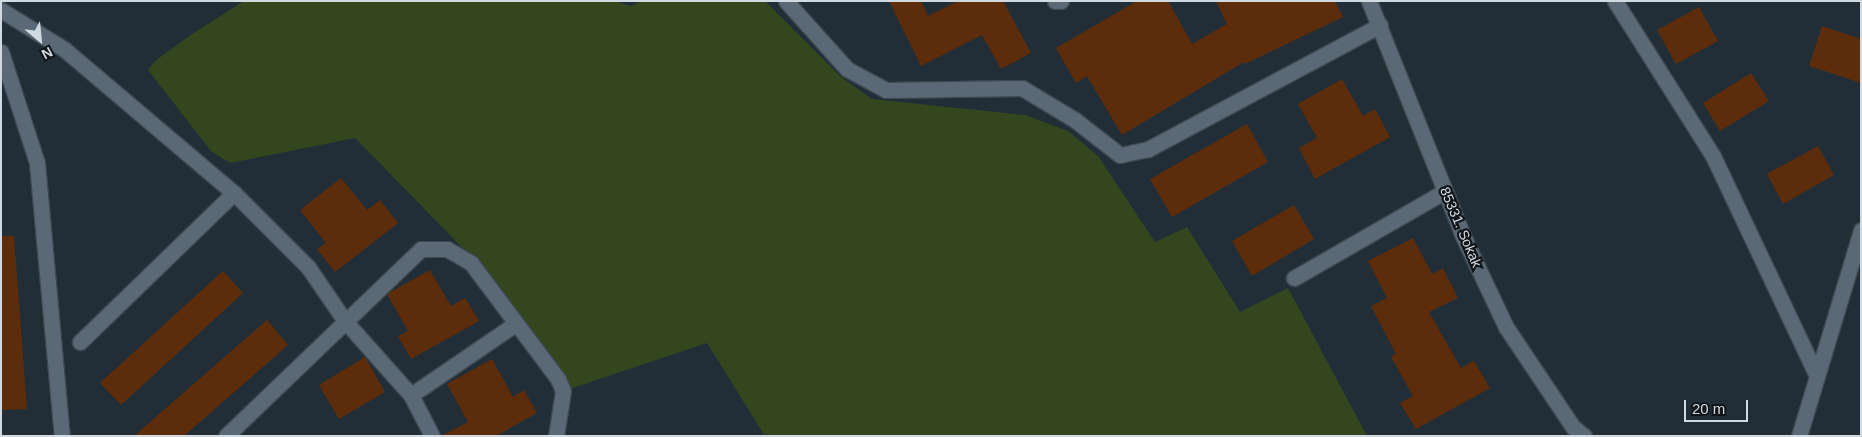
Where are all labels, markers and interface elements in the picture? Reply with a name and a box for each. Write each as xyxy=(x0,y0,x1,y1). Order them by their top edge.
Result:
north arrow xyxy=(15,15,65,65)
text: N xyxy=(39,44,55,63)
street label: 85331. Sokak xyxy=(1437,184,1485,270)
scale bar xyxy=(1687,390,1751,422)
text: 20 m xyxy=(1692,400,1725,417)

